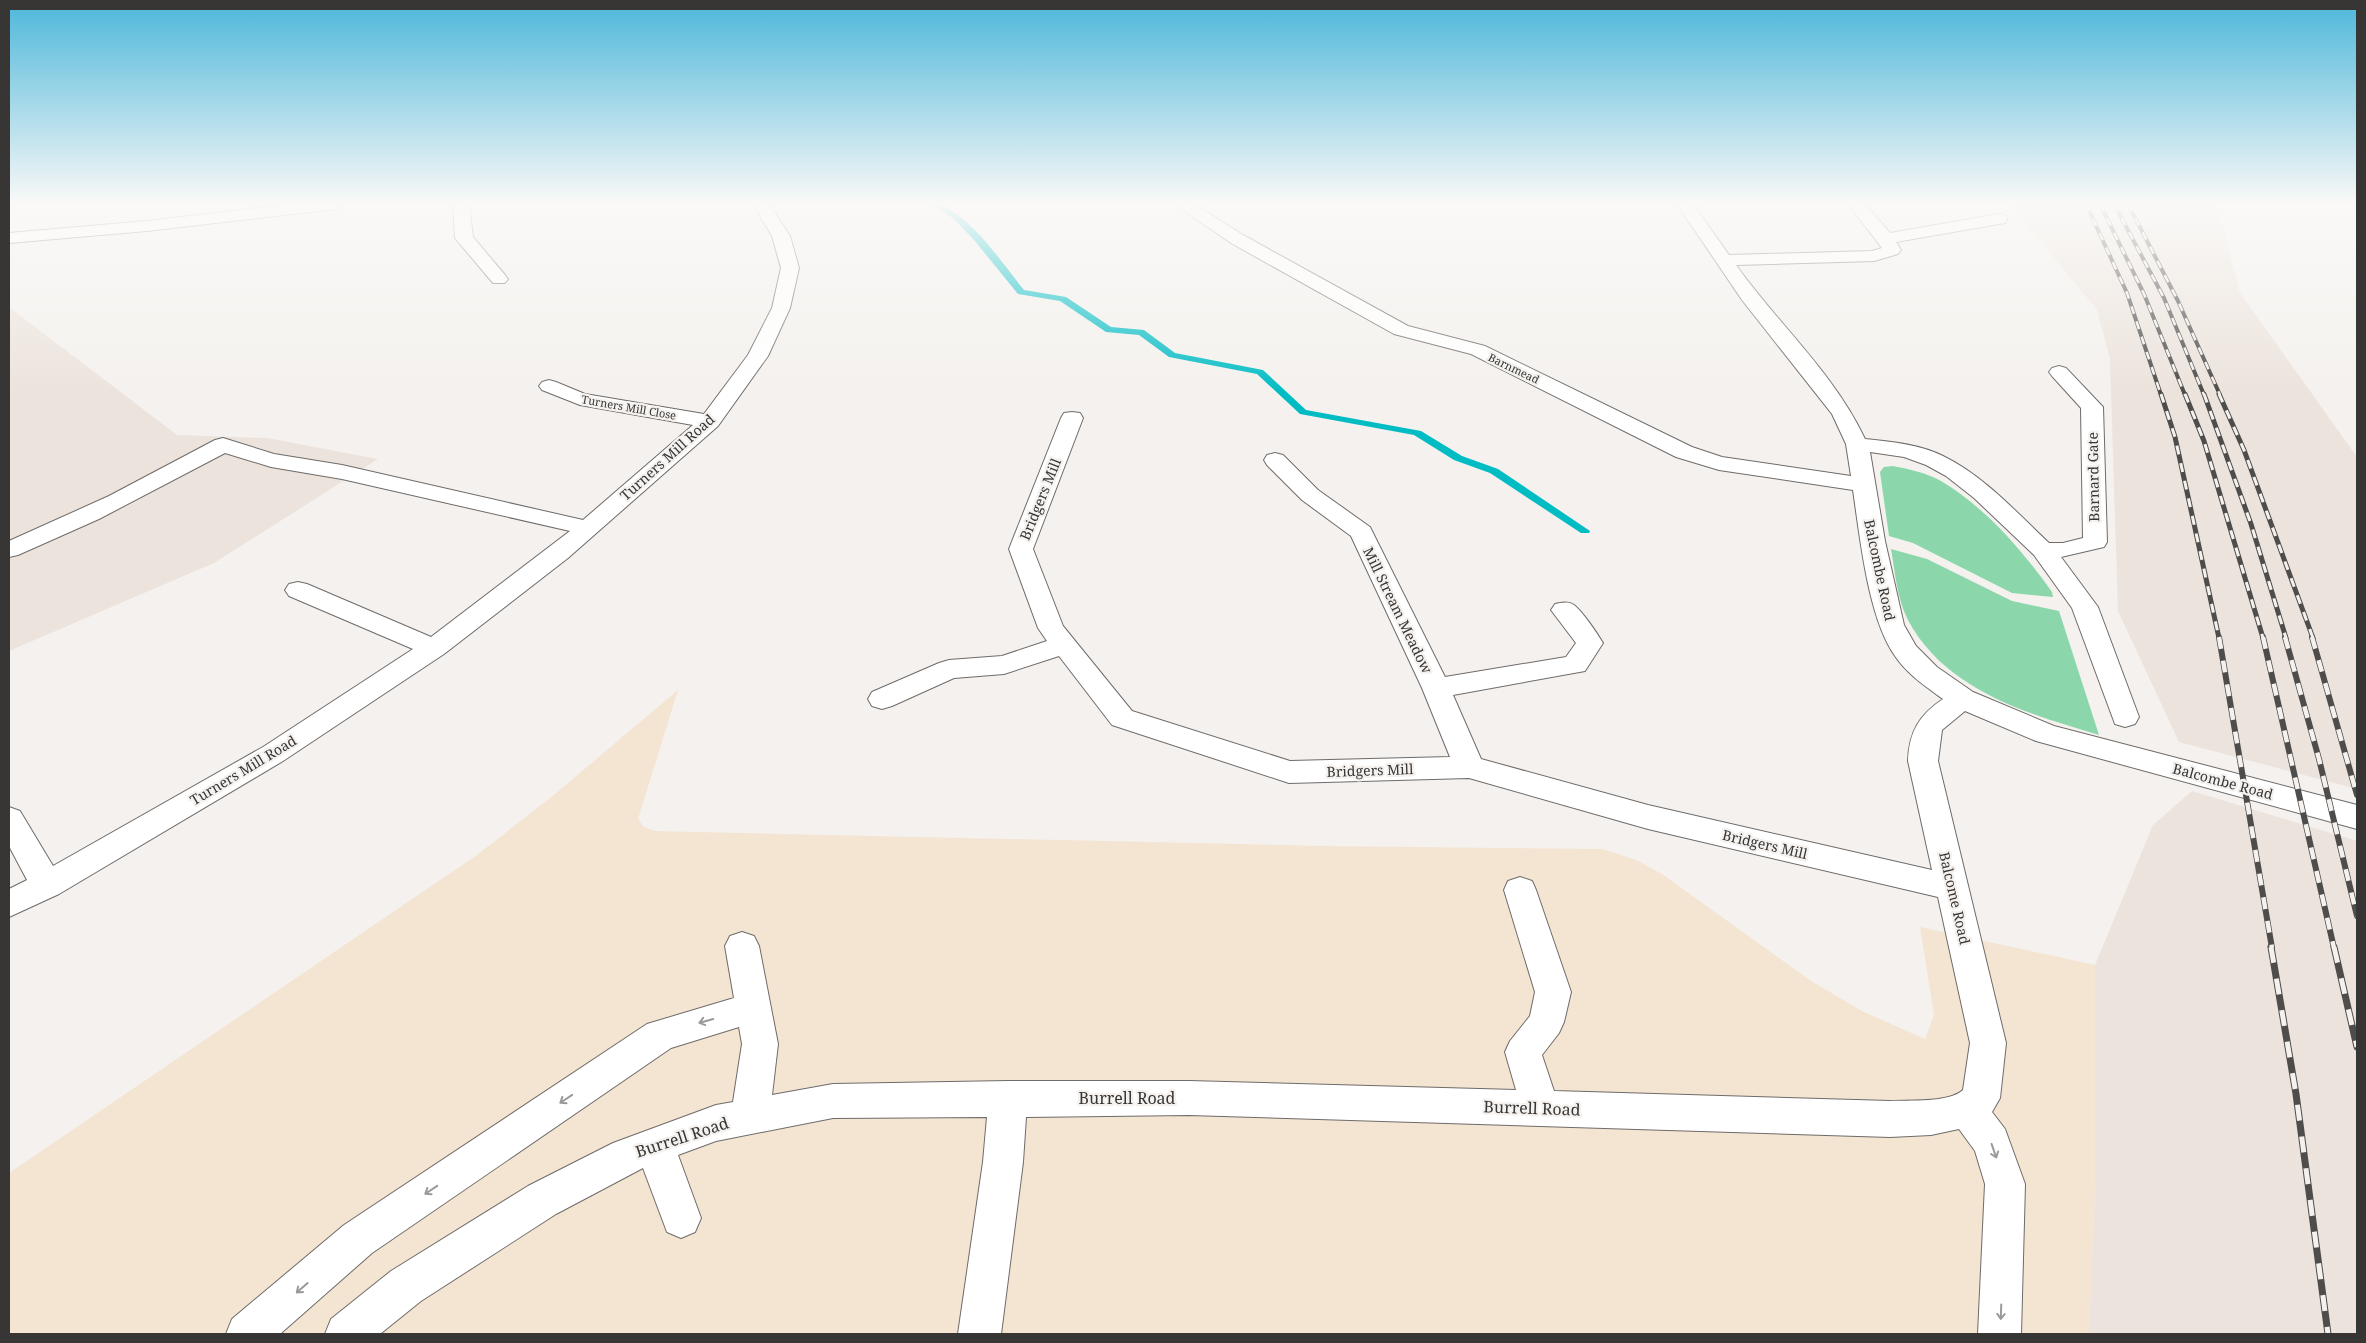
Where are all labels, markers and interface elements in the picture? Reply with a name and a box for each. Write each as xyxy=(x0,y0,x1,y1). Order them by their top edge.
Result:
street label: Barnmead xyxy=(1486,349,1542,387)
street label: Turners Mill Close xyxy=(581,391,678,423)
street label: Turners Mill Road xyxy=(616,409,719,504)
street label: Barnard Gate xyxy=(2083,432,2103,522)
street label: Bridgers Mill xyxy=(1015,455,1065,543)
street label: Balcombe Road xyxy=(1860,518,1900,623)
street label: Mill Stream Meadow xyxy=(1359,544,1437,677)
street label: Turners Mill Road xyxy=(186,731,300,809)
street label: Balcombe Road xyxy=(2171,758,2276,804)
street label: Bridgers Mill xyxy=(1326,759,1414,781)
street label: Bridgers Mill xyxy=(1721,825,1810,863)
street label: Balcome Road xyxy=(1935,850,1975,947)
one-way arrow xyxy=(699,1017,715,1027)
street label: Burrell Road xyxy=(1079,1087,1176,1109)
one-way arrow xyxy=(559,1094,573,1104)
street label: Burrell Road xyxy=(1483,1095,1581,1121)
street label: Burrell Road xyxy=(633,1112,732,1162)
one-way arrow xyxy=(1990,1143,1999,1159)
one-way arrow xyxy=(424,1185,438,1195)
one-way arrow xyxy=(295,1282,308,1293)
one-way arrow xyxy=(1996,1304,2005,1320)

